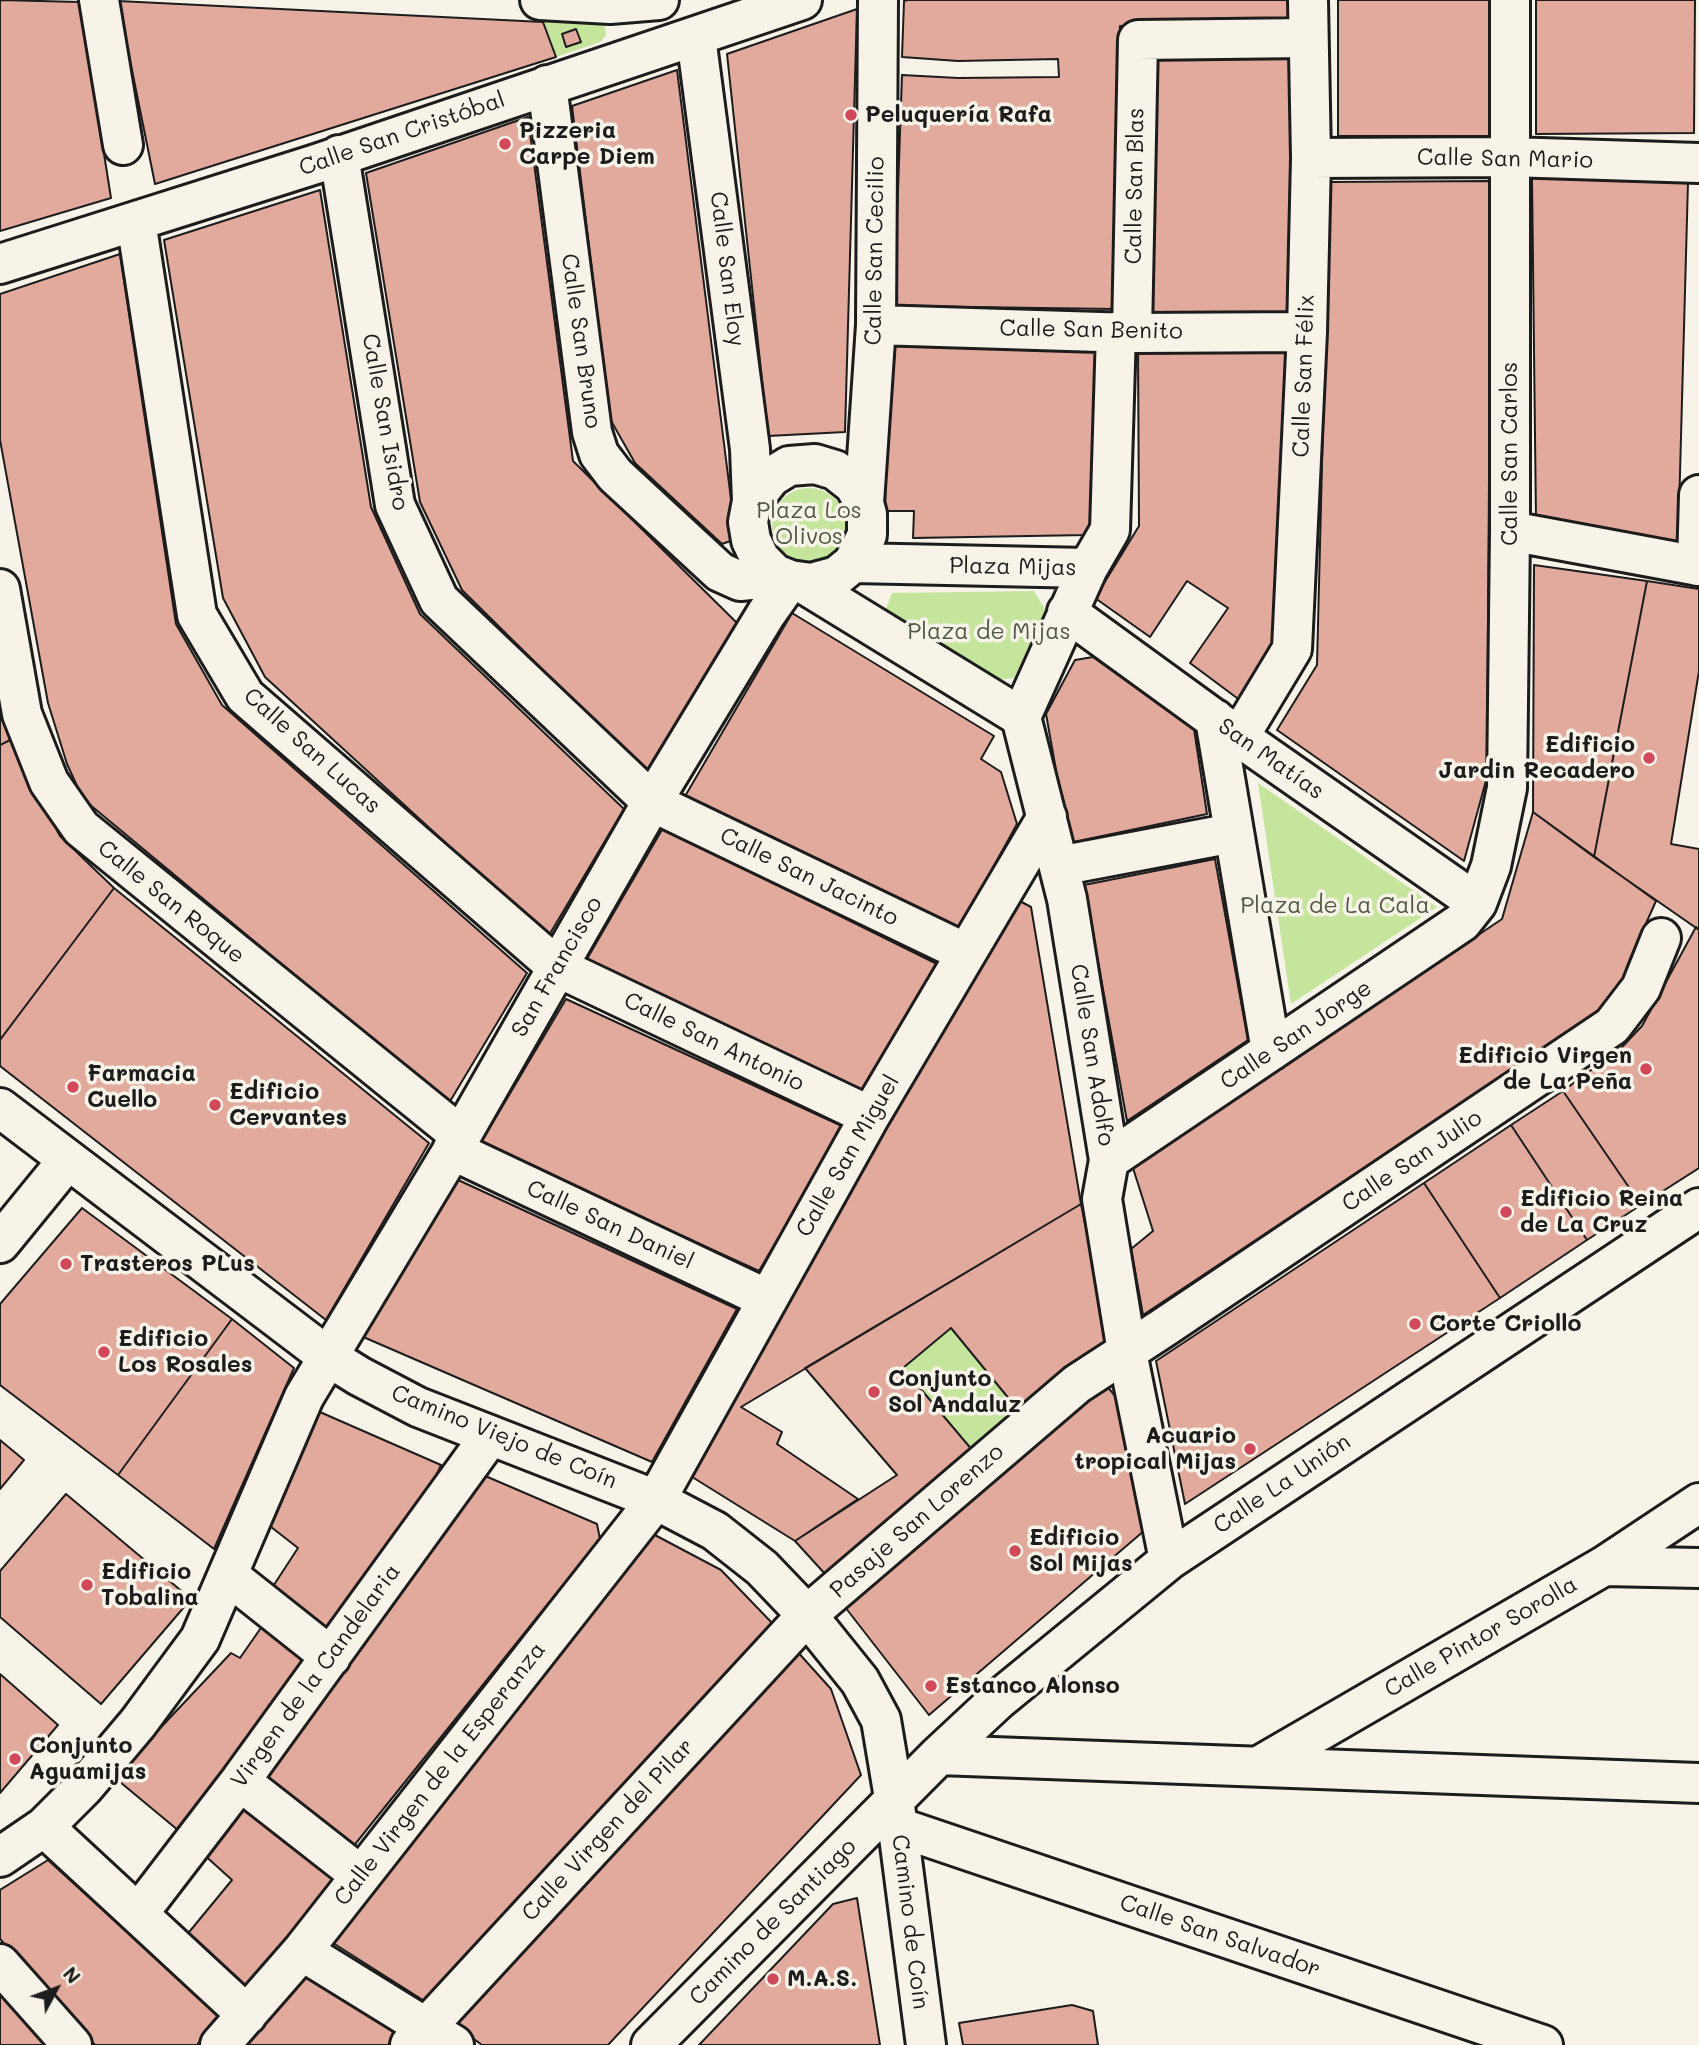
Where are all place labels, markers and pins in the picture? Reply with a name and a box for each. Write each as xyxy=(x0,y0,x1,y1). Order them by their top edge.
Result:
place label: Peluquería Rafa xyxy=(865,101,1052,129)
marker: Peluquería Rafa xyxy=(843,107,859,123)
place label: Pizzeria Carpe Diem xyxy=(519,117,655,171)
marker: Pizzeria Carpe Diem xyxy=(497,136,513,152)
place label: Edificio Jardin Recadero xyxy=(1438,731,1635,785)
marker: Edificio Jardin Recadero xyxy=(1641,750,1657,766)
place label: Edificio Virgen de La Peña xyxy=(1458,1042,1632,1096)
place label: Farmacia Cuello xyxy=(87,1060,196,1114)
marker: Edificio Virgen de La Peña xyxy=(1638,1061,1654,1077)
place label: Edificio Cervantes xyxy=(229,1078,347,1132)
marker: Farmacia Cuello xyxy=(65,1079,81,1095)
marker: Edificio Cervantes xyxy=(207,1097,223,1113)
place label: Edificio Reina de La Cruz xyxy=(1520,1185,1683,1239)
marker: Edificio Reina de La Cruz xyxy=(1498,1204,1514,1220)
place label: Trasteros PLus xyxy=(80,1250,255,1278)
marker: Trasteros PLus xyxy=(58,1256,74,1272)
place label: Corte Criollo xyxy=(1429,1310,1581,1338)
marker: Corte Criollo xyxy=(1407,1316,1423,1332)
place label: Edificio Los Rosales xyxy=(118,1325,252,1379)
marker: Edificio Los Rosales xyxy=(96,1344,112,1360)
place label: Conjunto Sol Andaluz xyxy=(888,1365,1021,1419)
marker: Conjunto Sol Andaluz xyxy=(866,1384,882,1400)
place label: Acuario tropical Mijas xyxy=(1074,1422,1236,1476)
marker: Acuario tropical Mijas xyxy=(1242,1441,1258,1457)
place label: Edificio Sol Mijas xyxy=(1029,1524,1133,1578)
marker: Edificio Sol Mijas xyxy=(1007,1543,1023,1559)
place label: Edificio Tobalina xyxy=(101,1558,199,1612)
marker: Edificio Tobalina xyxy=(79,1577,95,1593)
place label: Estanco Alonso xyxy=(945,1672,1120,1700)
marker: Estanco Alonso xyxy=(923,1678,939,1694)
place label: Conjunto Aguamijas xyxy=(29,1732,146,1786)
marker: Conjunto Aguamijas xyxy=(7,1751,23,1767)
place label: M.A.S. xyxy=(787,1965,857,1993)
marker: M.A.S. xyxy=(765,1971,781,1987)

